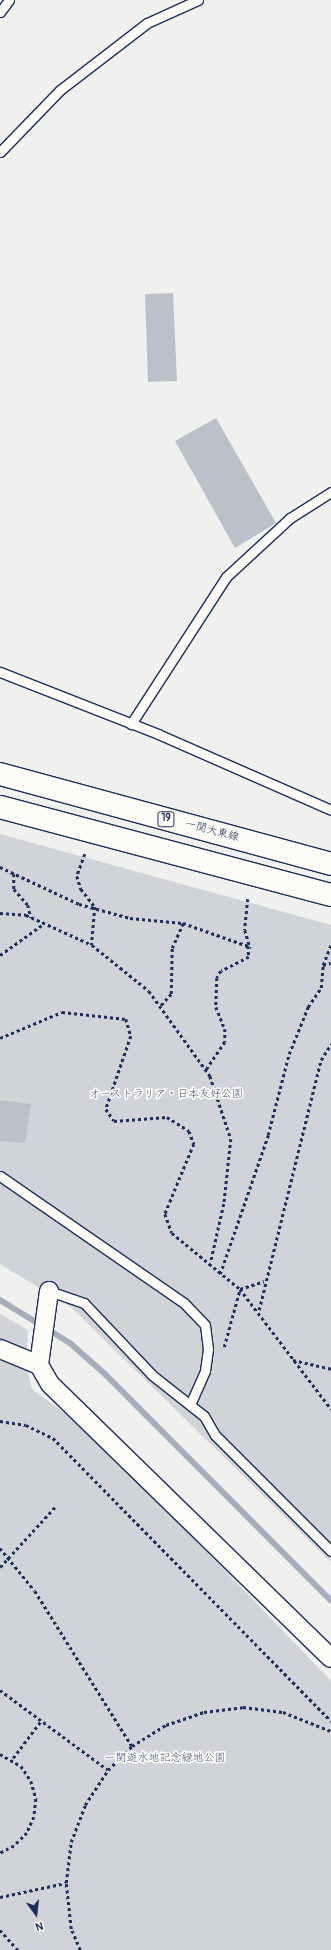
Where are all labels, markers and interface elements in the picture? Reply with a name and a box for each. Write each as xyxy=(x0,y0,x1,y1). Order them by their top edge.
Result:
road number: 19 xyxy=(157,811,175,827)
street label: 一関大東線 xyxy=(184,818,240,844)
park label: オーストラリア・日本友好公園 xyxy=(89,1087,243,1101)
park label: 一関遊水地記念緑地公園 xyxy=(105,1751,225,1765)
north arrow xyxy=(16,1894,56,1934)
text: N xyxy=(34,1919,45,1933)

